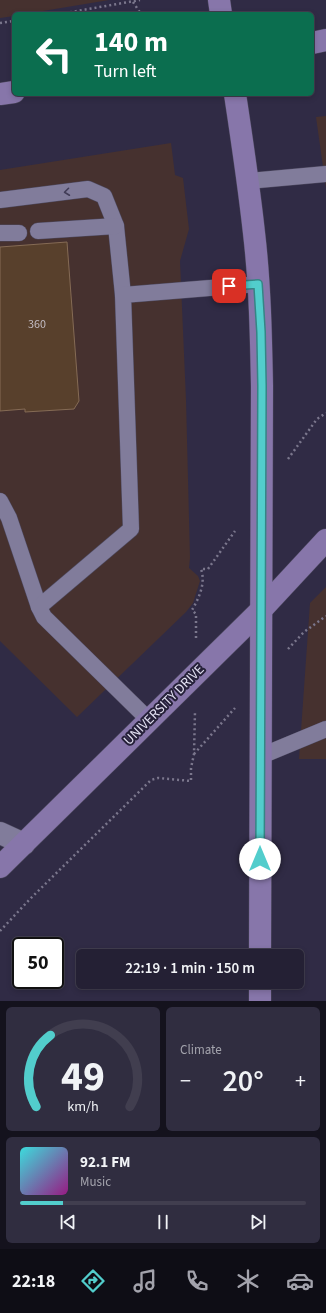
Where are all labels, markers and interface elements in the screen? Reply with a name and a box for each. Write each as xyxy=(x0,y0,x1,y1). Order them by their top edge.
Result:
text: 140 m xyxy=(94,22,168,62)
icon: left xyxy=(28,28,80,80)
text: Turn left xyxy=(94,59,156,84)
one-way arrow xyxy=(64,187,70,196)
pin xyxy=(212,269,246,303)
icon: arrive xyxy=(218,275,240,297)
house number: 360 xyxy=(28,316,46,333)
street label: UNIVERSITY DRIVE xyxy=(119,660,209,750)
position arrow xyxy=(239,838,281,880)
speed limit sign: 50 xyxy=(12,937,64,989)
text: 22:19 · 1 min · 150 m xyxy=(125,958,255,979)
text: Climate xyxy=(180,1041,222,1059)
text: 49 xyxy=(61,1047,105,1107)
text: 20° xyxy=(222,1060,264,1103)
text: − xyxy=(180,1065,191,1097)
text: + xyxy=(295,1065,306,1097)
text: km/h xyxy=(67,1096,99,1117)
text: 92.1 FM xyxy=(80,1152,131,1173)
text: Music xyxy=(80,1173,111,1191)
icon: previous xyxy=(57,1211,79,1233)
icon: pause xyxy=(152,1211,174,1233)
icon: next xyxy=(247,1211,269,1233)
icon: directions xyxy=(79,1267,107,1295)
icon: music xyxy=(131,1267,159,1295)
icon: phone xyxy=(183,1267,211,1295)
icon: climate xyxy=(234,1267,262,1295)
icon: car xyxy=(286,1267,314,1295)
text: 22:18 xyxy=(12,1269,55,1294)

